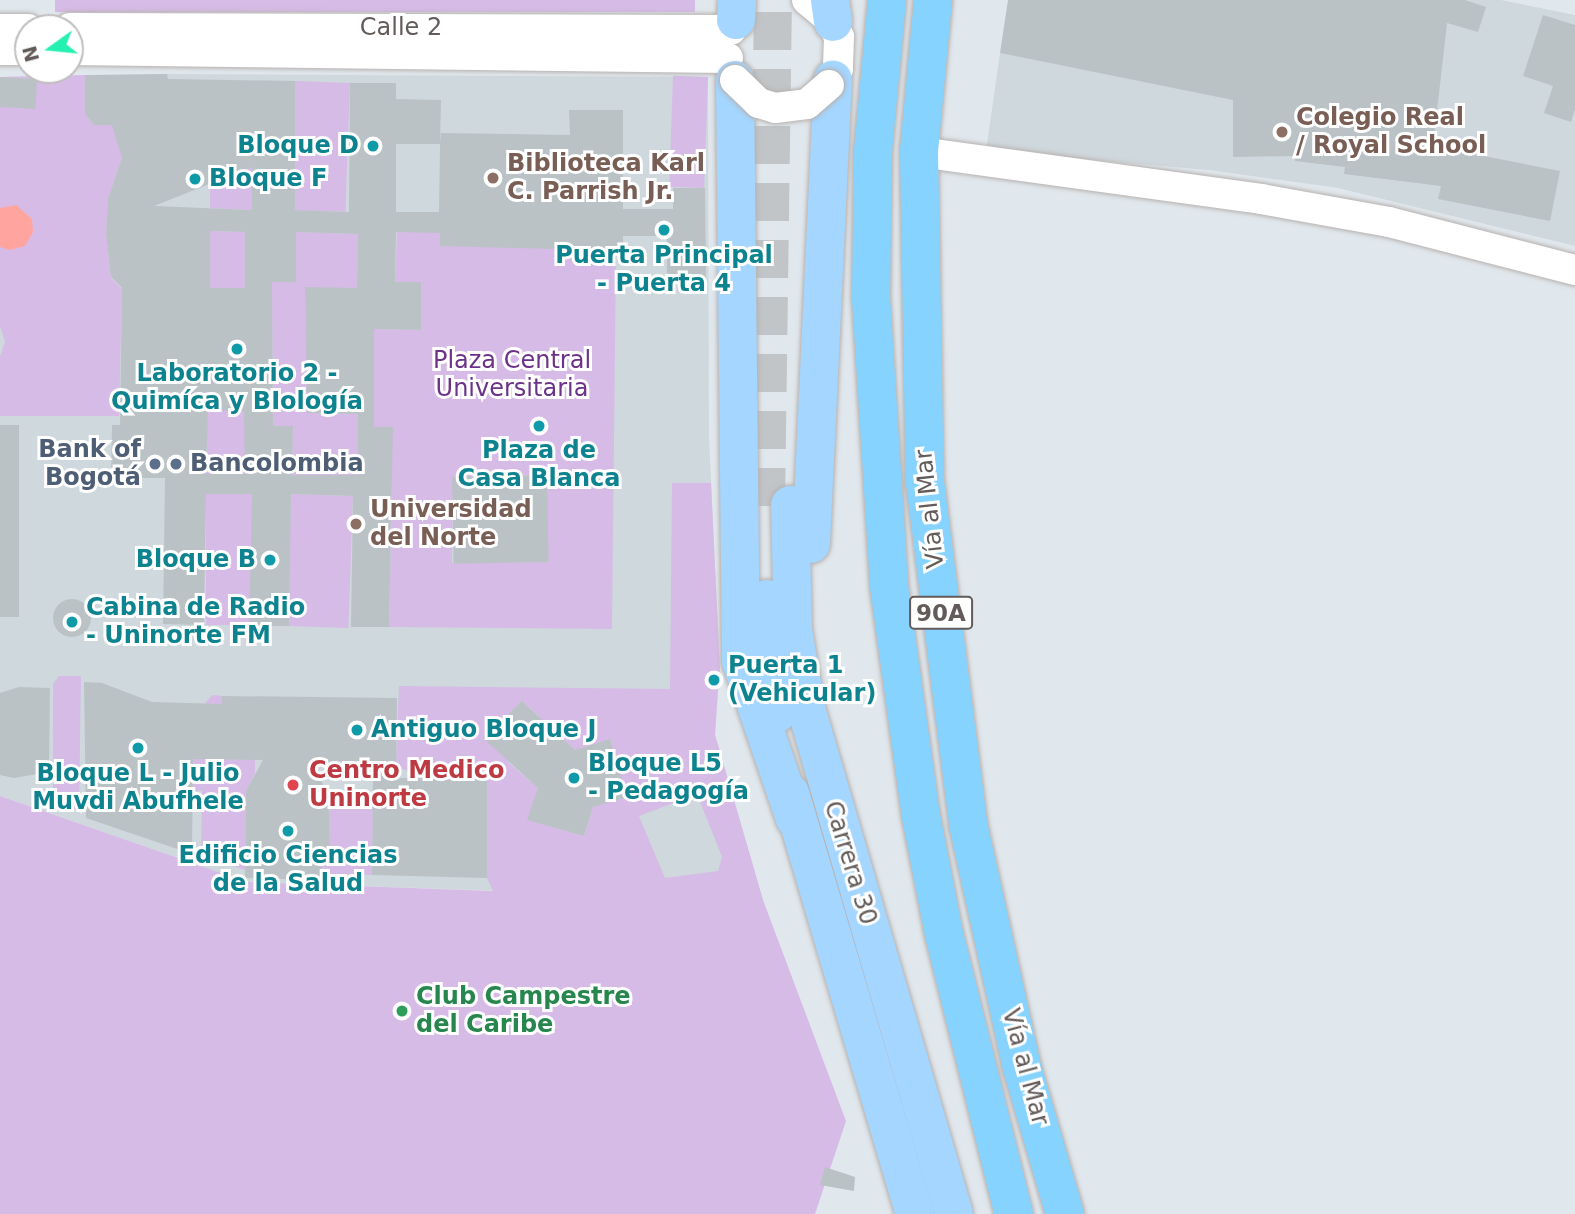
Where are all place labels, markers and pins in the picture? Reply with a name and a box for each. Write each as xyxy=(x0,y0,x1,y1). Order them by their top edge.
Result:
place label: Colegio Real / Royal School xyxy=(1296,104,1486,160)
marker: Colegio Real / Royal School xyxy=(1274,124,1290,140)
place label: Bloque D xyxy=(237,132,359,160)
marker: Bloque D xyxy=(365,138,381,154)
place label: Biblioteca Karl C. Parrish Jr. xyxy=(507,150,705,206)
place label: Bloque F xyxy=(209,165,327,193)
marker: Biblioteca Karl C. Parrish Jr. xyxy=(485,170,501,186)
marker: Bloque F xyxy=(187,171,203,187)
marker: Puerta Principal - Puerta 4 xyxy=(656,222,672,238)
place label: Puerta Principal - Puerta 4 xyxy=(555,242,773,298)
marker: Laboratorio 2 - Quimíca y BIología xyxy=(229,341,245,357)
place label: Laboratorio 2 - Quimíca y BIología xyxy=(111,360,363,416)
marker: Plaza de Casa Blanca xyxy=(531,418,547,434)
place label: Bank of Bogotá xyxy=(38,436,141,492)
place label: Plaza de Casa Blanca xyxy=(458,437,620,493)
place label: Bancolombia xyxy=(190,450,364,478)
marker: Bank of Bogotá xyxy=(147,456,163,472)
marker: Bancolombia xyxy=(168,456,184,472)
place label: Universidad del Norte xyxy=(370,496,532,552)
marker: Universidad del Norte xyxy=(348,516,364,532)
place label: Bloque B xyxy=(136,546,256,574)
marker: Bloque B xyxy=(262,552,278,568)
place label: Cabina de Radio - Uninorte FM xyxy=(86,594,305,650)
marker: Cabina de Radio - Uninorte FM xyxy=(64,614,80,630)
place label: Puerta 1 (Vehicular) xyxy=(728,652,876,708)
marker: Puerta 1 (Vehicular) xyxy=(706,672,722,688)
place label: Antiguo Bloque J xyxy=(371,716,596,744)
marker: Antiguo Bloque J xyxy=(349,722,365,738)
marker: Bloque L - Julio Muvdi Abufhele xyxy=(130,740,146,756)
place label: Bloque L5 - Pedagogía xyxy=(588,750,749,806)
place label: Centro Medico Uninorte xyxy=(309,757,504,813)
place label: Bloque L - Julio Muvdi Abufhele xyxy=(32,760,244,816)
marker: Bloque L5 - Pedagogía xyxy=(566,770,582,786)
marker: Centro Medico Uninorte xyxy=(283,775,303,795)
marker: Edificio Ciencias de la Salud xyxy=(280,823,296,839)
place label: Edificio Ciencias de la Salud xyxy=(178,842,398,898)
place label: Club Campestre del Caribe xyxy=(416,983,631,1039)
marker: Club Campestre del Caribe xyxy=(394,1003,410,1019)

